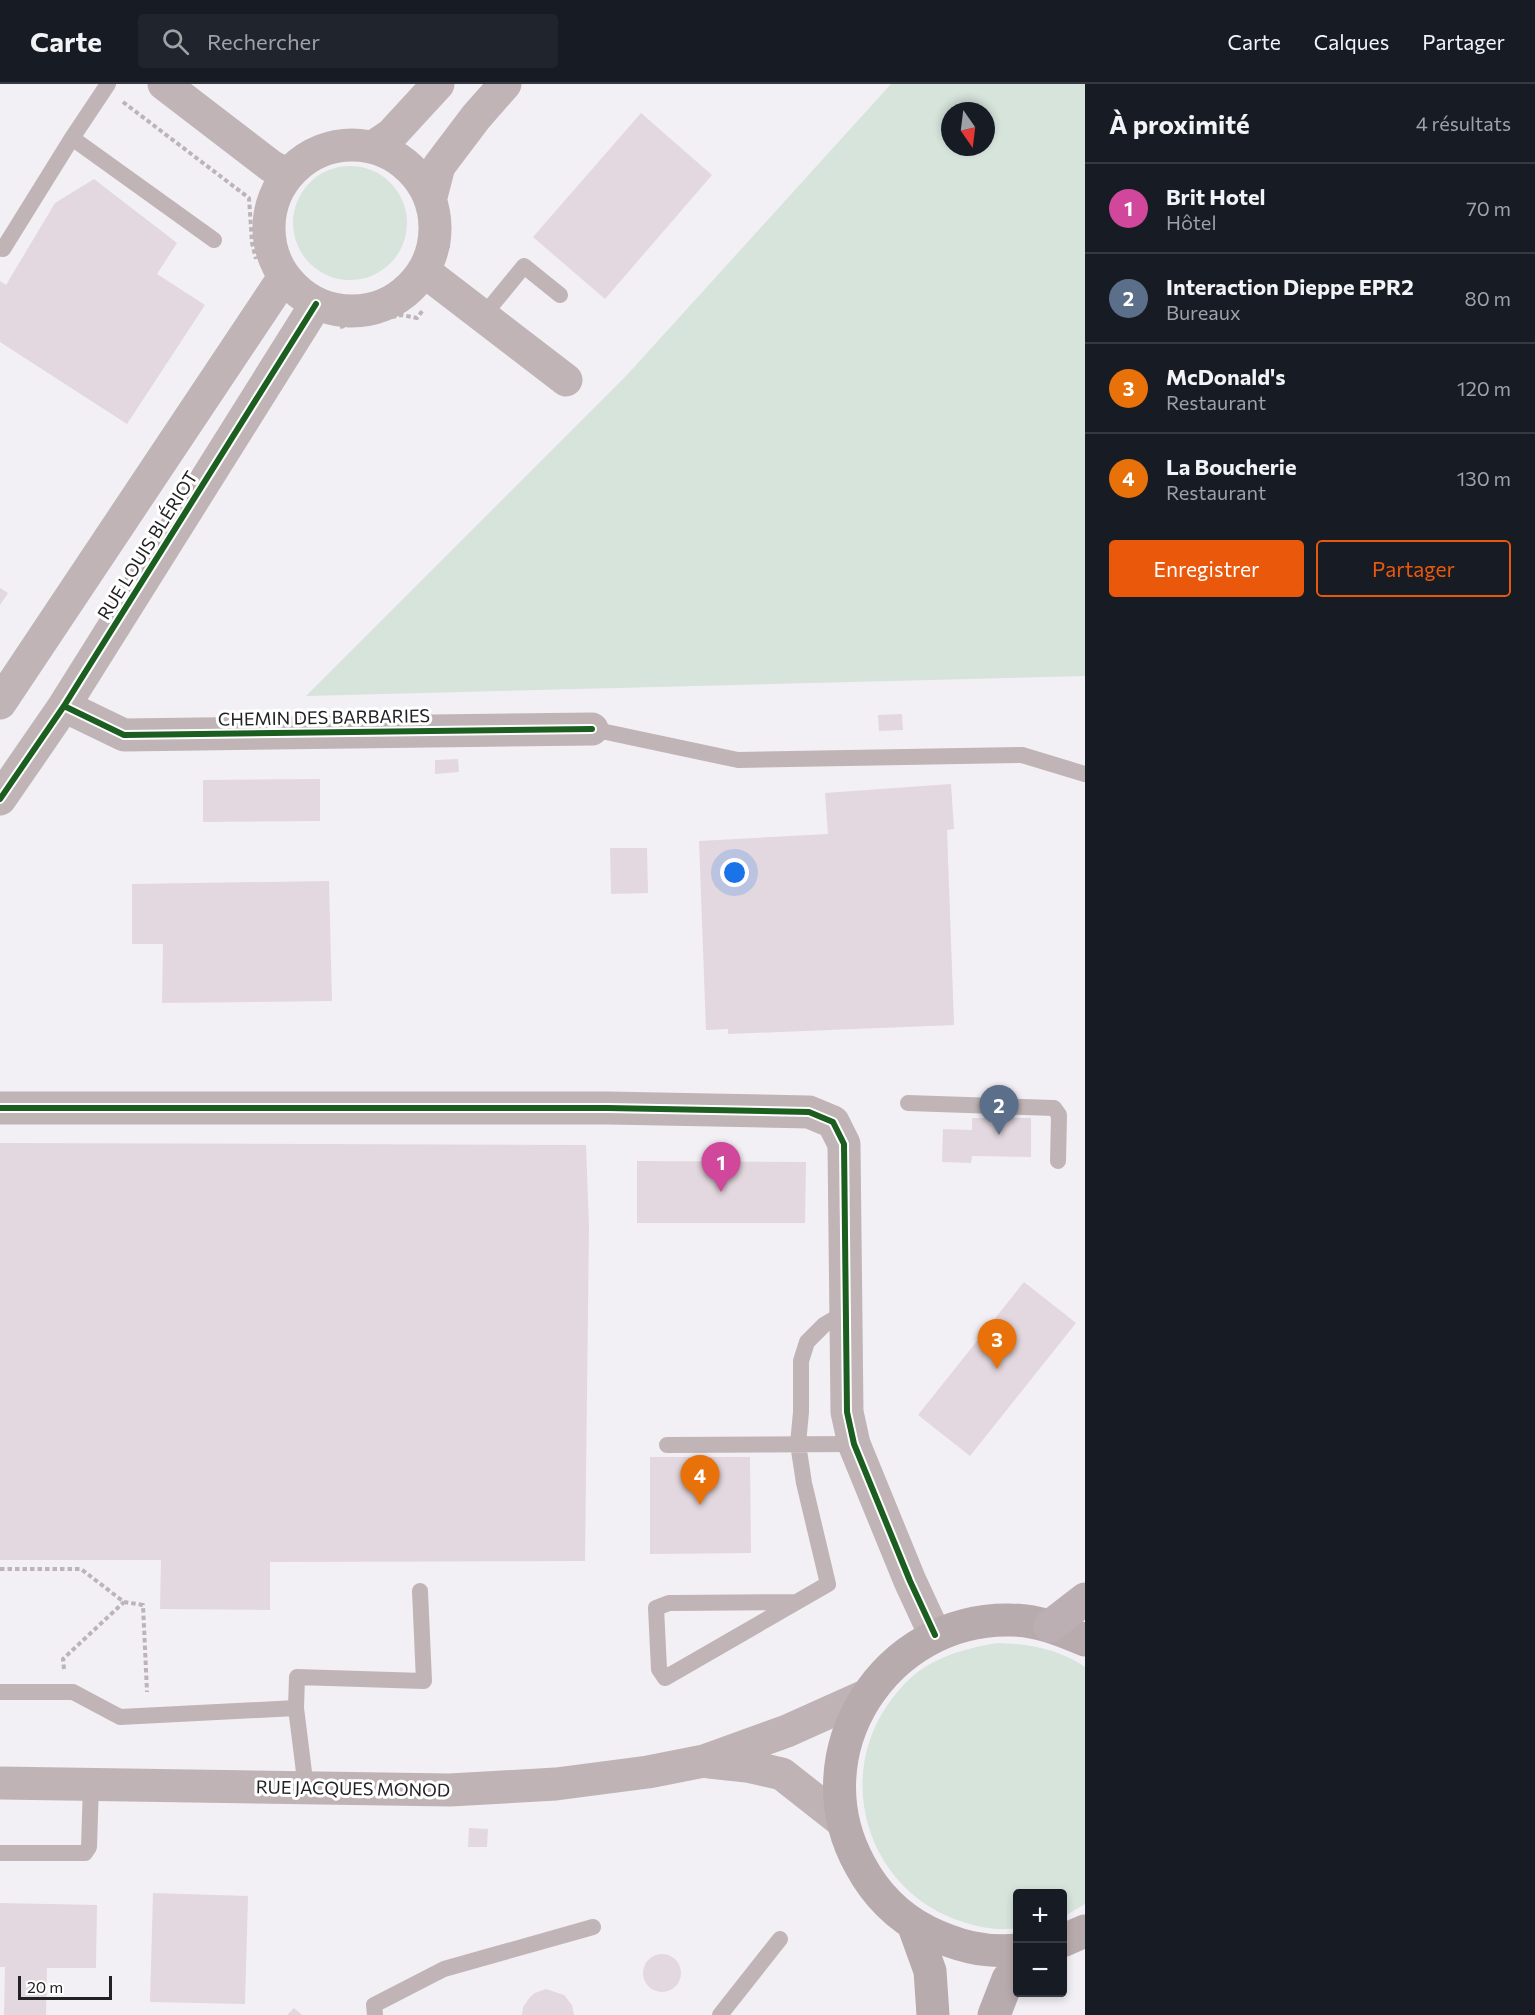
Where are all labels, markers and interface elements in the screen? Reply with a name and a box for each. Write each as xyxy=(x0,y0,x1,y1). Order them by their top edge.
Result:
search box xyxy=(138,14,558,68)
text: Carte xyxy=(30,24,102,58)
icon: search xyxy=(159,25,192,58)
text: Rechercher xyxy=(207,28,320,55)
text: Carte xyxy=(1228,29,1281,54)
text: Calques xyxy=(1314,29,1389,54)
text: Partager xyxy=(1422,29,1505,54)
north arrow xyxy=(941,102,995,156)
text: À proximité xyxy=(1109,108,1250,139)
text: 4 résultats xyxy=(1416,111,1511,135)
text: Brit Hotel xyxy=(1166,183,1266,210)
text: 1 xyxy=(1124,196,1133,220)
text: 70 m xyxy=(1466,196,1511,220)
text: Hôtel xyxy=(1166,210,1216,234)
text: Interaction Dieppe EPR2 xyxy=(1166,273,1414,300)
text: 2 xyxy=(1123,286,1134,310)
text: 80 m xyxy=(1465,286,1511,310)
text: Bureaux xyxy=(1166,300,1241,324)
text: McDonald's xyxy=(1166,363,1285,390)
text: 3 xyxy=(1123,376,1134,400)
text: 120 m xyxy=(1457,376,1511,400)
text: Restaurant xyxy=(1166,390,1266,414)
text: La Boucherie xyxy=(1166,453,1297,480)
text: 4 xyxy=(1122,466,1135,490)
text: 130 m xyxy=(1457,466,1511,490)
street label: RUE LOUIS BLÉRIOT xyxy=(92,467,202,623)
text: Restaurant xyxy=(1166,480,1266,504)
button: Enregistrer xyxy=(1109,540,1304,597)
button: Partager xyxy=(1316,540,1511,597)
street label: CHEMIN DES BARBARIES xyxy=(218,704,430,730)
your location xyxy=(720,858,749,887)
pin: 2 xyxy=(980,1086,1018,1135)
pin: 1 xyxy=(702,1142,740,1192)
pin: 3 xyxy=(978,1320,1016,1369)
pin: 4 xyxy=(680,1456,720,1505)
street label: RUE JACQUES MONOD xyxy=(256,1775,450,1801)
map controls xyxy=(1013,1889,1067,1997)
button: + xyxy=(1013,1889,1067,1943)
button: − xyxy=(1013,1943,1067,1997)
scale bar xyxy=(18,1973,112,2000)
text: 20 m xyxy=(27,1977,63,1996)

